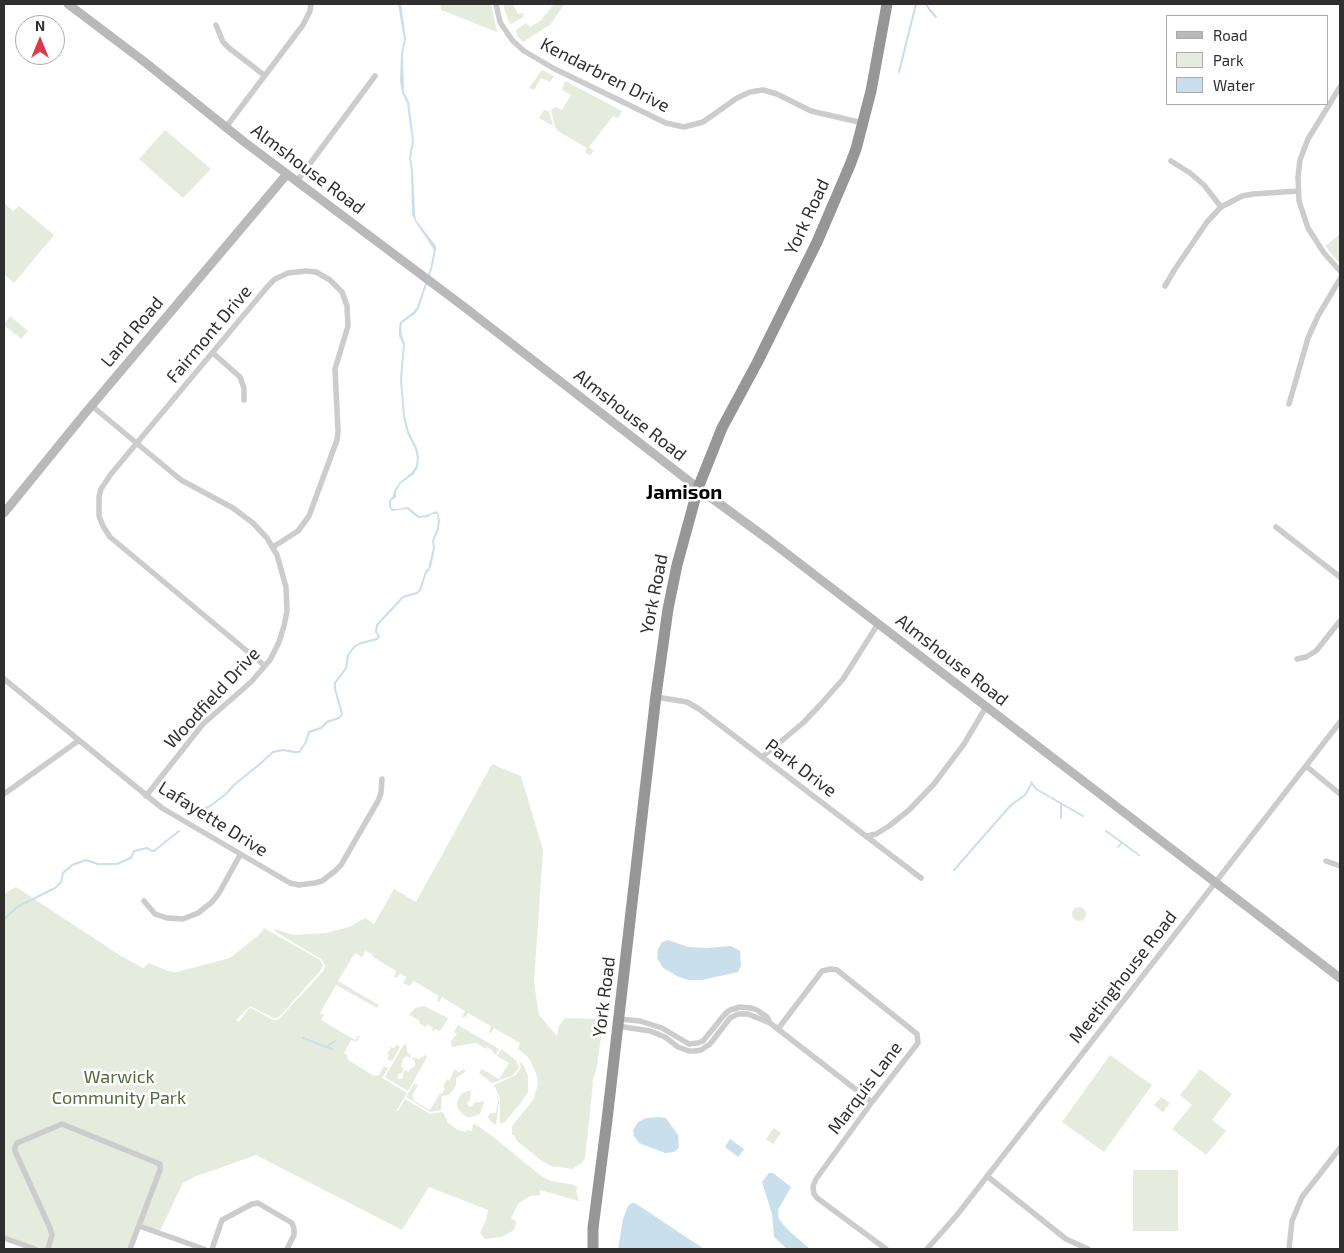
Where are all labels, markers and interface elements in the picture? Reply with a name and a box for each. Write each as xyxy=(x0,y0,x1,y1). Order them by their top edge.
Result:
north arrow xyxy=(15,15,65,65)
legend xyxy=(1166,15,1329,105)
text: N xyxy=(35,17,45,34)
text: Road xyxy=(1213,26,1248,44)
street label: Kendarbren Drive xyxy=(537,33,673,117)
text: Park xyxy=(1213,51,1244,69)
text: Water xyxy=(1213,76,1255,94)
street label: Almshouse Road xyxy=(247,119,369,219)
street label: York Road xyxy=(780,176,834,258)
street label: Fairmont Drive xyxy=(162,281,256,387)
street label: Land Road xyxy=(96,292,168,372)
street label: Almshouse Road xyxy=(570,364,690,466)
district label: Jamison xyxy=(646,480,722,504)
street label: York Road xyxy=(636,552,672,636)
street label: Almshouse Road xyxy=(892,609,1012,711)
street label: Woodfield Drive xyxy=(160,643,264,753)
street label: Park Drive xyxy=(761,734,841,802)
street label: Lafayette Drive xyxy=(154,777,272,861)
street label: Meetinghouse Road xyxy=(1065,906,1181,1048)
street label: York Road xyxy=(588,955,620,1039)
street label: Marquis Lane xyxy=(823,1038,907,1138)
park label: Warwick Community Park xyxy=(52,1066,186,1108)

